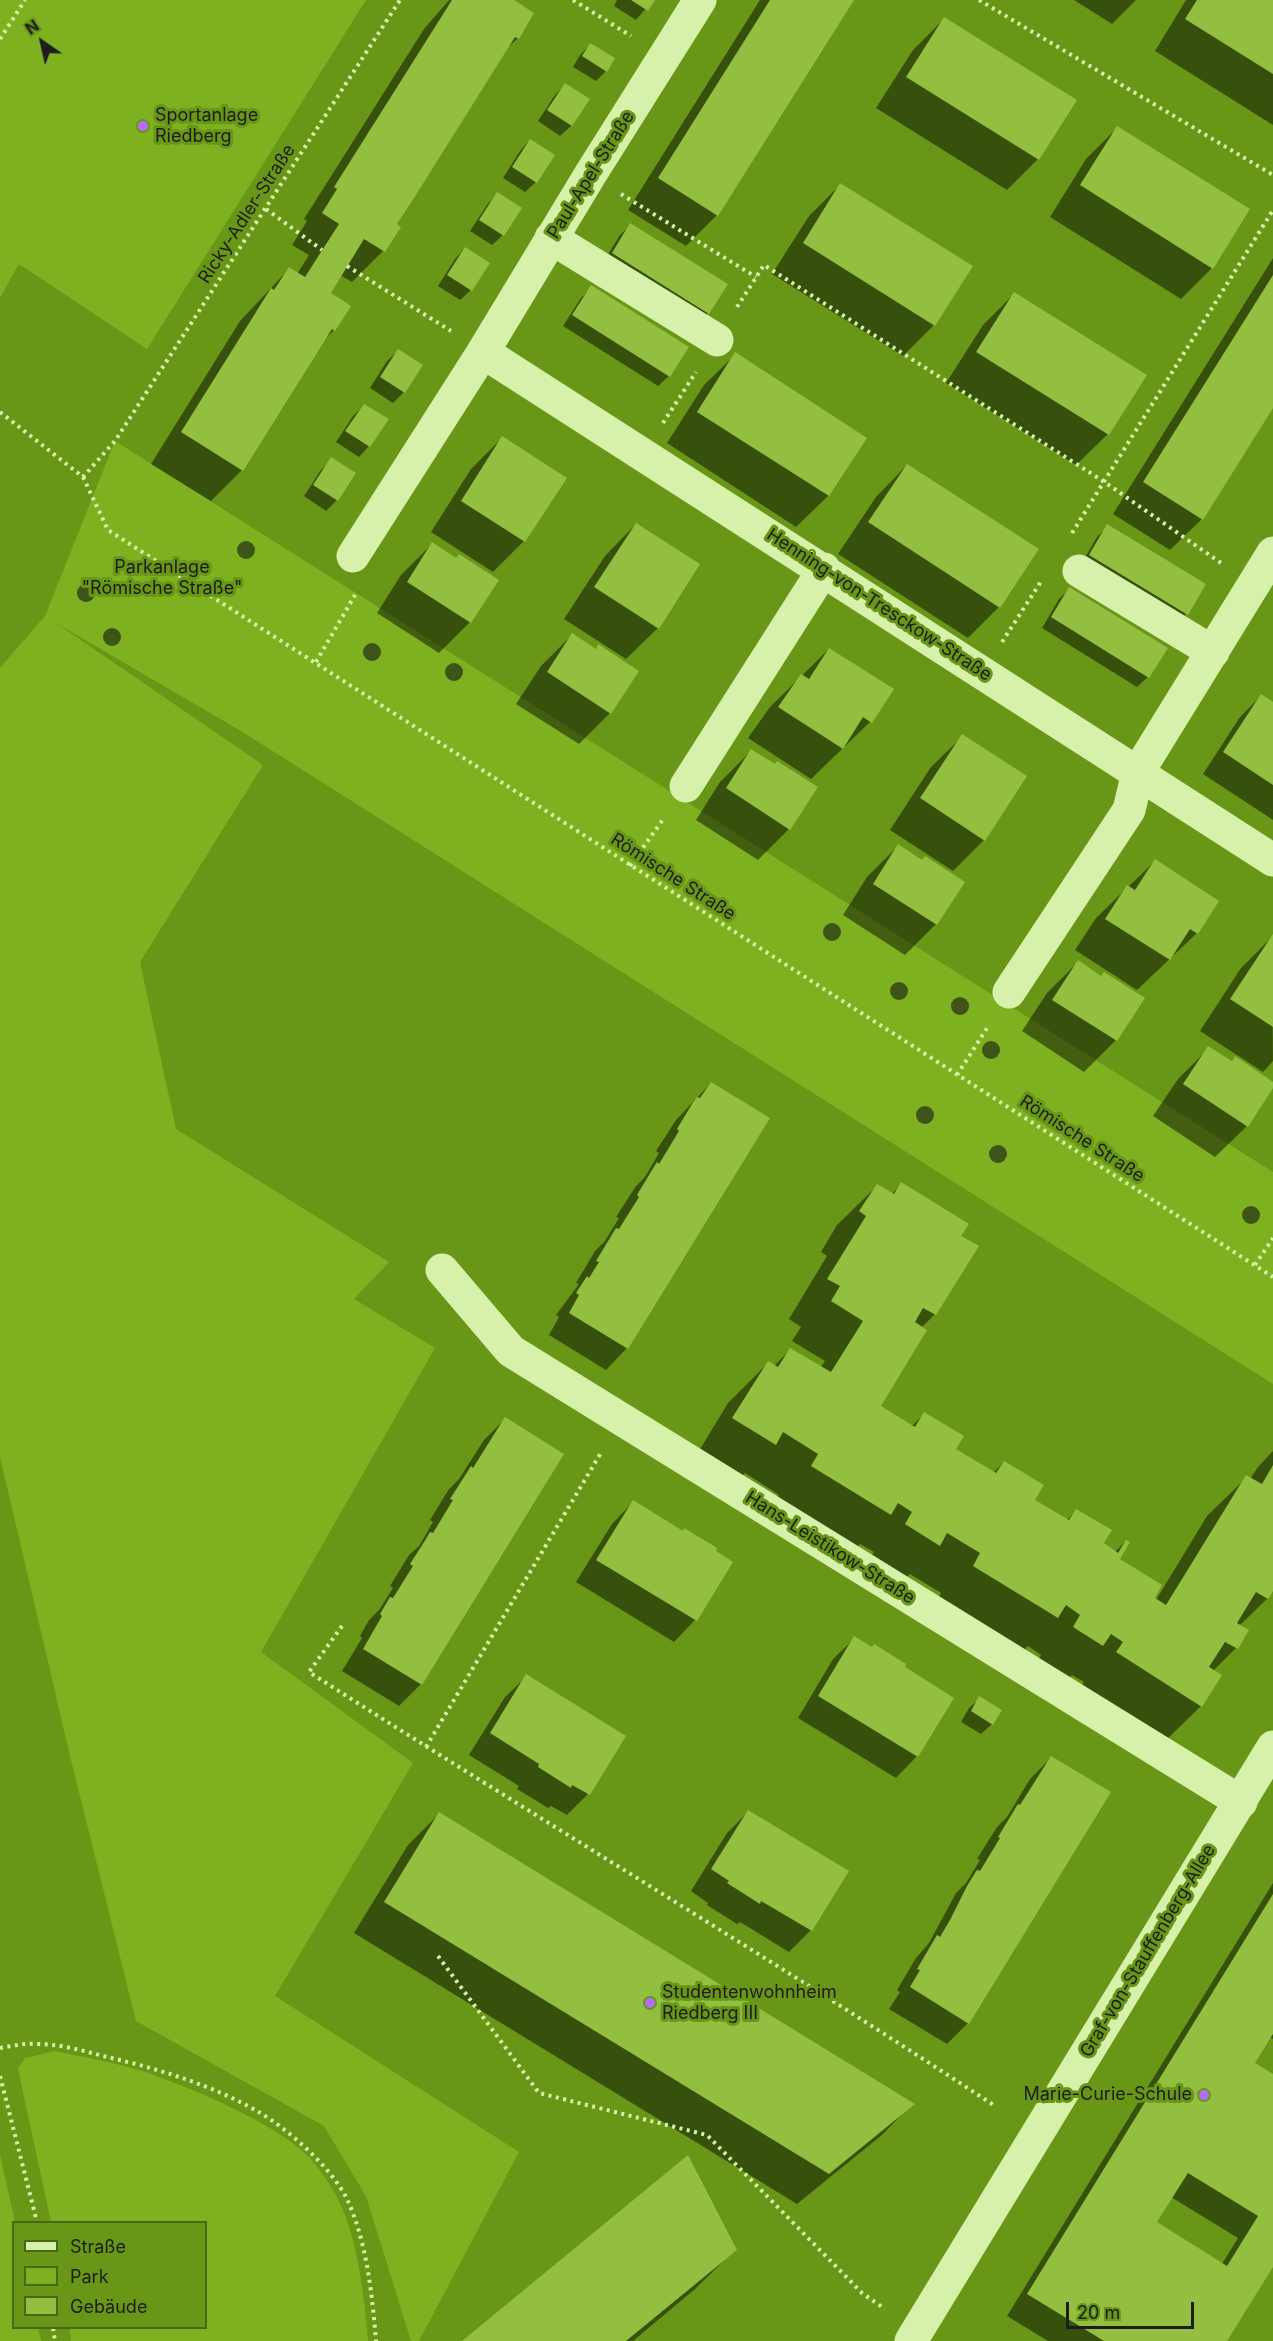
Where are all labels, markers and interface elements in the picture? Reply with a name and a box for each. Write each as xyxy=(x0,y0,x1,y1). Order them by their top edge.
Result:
north arrow xyxy=(12,12,72,72)
text: N xyxy=(21,15,43,39)
place label: Sportanlage Riedberg xyxy=(155,105,258,148)
street label: Paul-Apel-Straße xyxy=(543,107,639,243)
marker: Sportanlage Riedberg xyxy=(136,119,150,133)
street label: Ricky-Adler-Straße xyxy=(194,140,300,288)
street label: Henning-von-Tresckow-Straße xyxy=(762,524,996,686)
park label: Parkanlage "Römische Straße" xyxy=(82,557,242,600)
street label: Römische Straße xyxy=(607,829,739,925)
street label: Römische Straße xyxy=(1016,1091,1148,1187)
street label: Hans-Leistikow-Straße xyxy=(741,1487,919,1609)
street label: Graf-von-Stauffenberg-Allee xyxy=(1076,1841,1220,2061)
place label: Studentenwohnheim Riedberg III xyxy=(662,1982,837,2024)
marker: Studentenwohnheim Riedberg III xyxy=(643,1996,657,2010)
place label: Marie-Curie-Schule xyxy=(1023,2084,1192,2106)
marker: Marie-Curie-Schule xyxy=(1197,2088,1211,2102)
legend xyxy=(12,2221,207,2329)
text: Straße xyxy=(70,2236,126,2257)
text: Park xyxy=(70,2266,109,2287)
scale bar xyxy=(1069,2290,1196,2328)
text: Gebäude xyxy=(70,2296,147,2317)
text: 20 m xyxy=(1077,2302,1120,2323)

